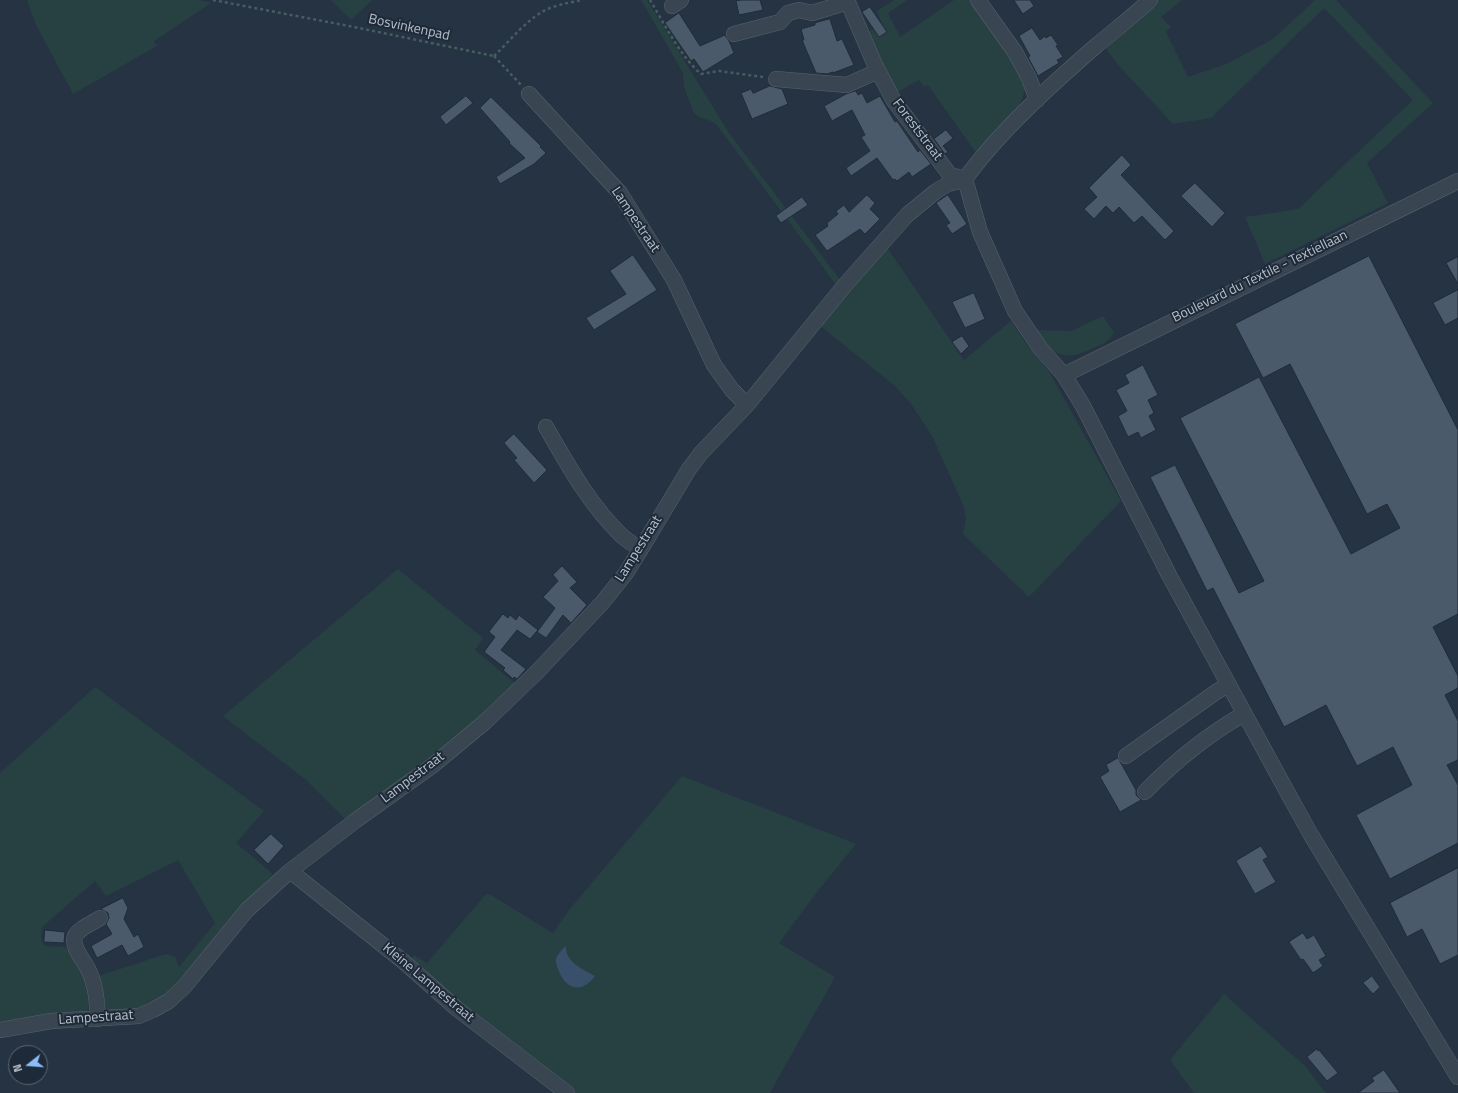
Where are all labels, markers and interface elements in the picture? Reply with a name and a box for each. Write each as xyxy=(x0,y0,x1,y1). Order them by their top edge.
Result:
street label: Bosvinkenpad xyxy=(367,11,451,45)
street label: Foreststraat xyxy=(888,96,946,164)
street label: Lampestraat xyxy=(607,184,663,256)
street label: Boulevard du Textile - Textiellaan xyxy=(1170,227,1350,327)
street label: Lampestraat xyxy=(612,513,666,585)
street label: Lampestraat xyxy=(378,749,448,807)
street label: Kleine Lampestraat xyxy=(379,940,477,1026)
street label: Lampestraat xyxy=(58,1007,134,1029)
north arrow xyxy=(8,1045,48,1085)
text: N xyxy=(9,1062,26,1074)

